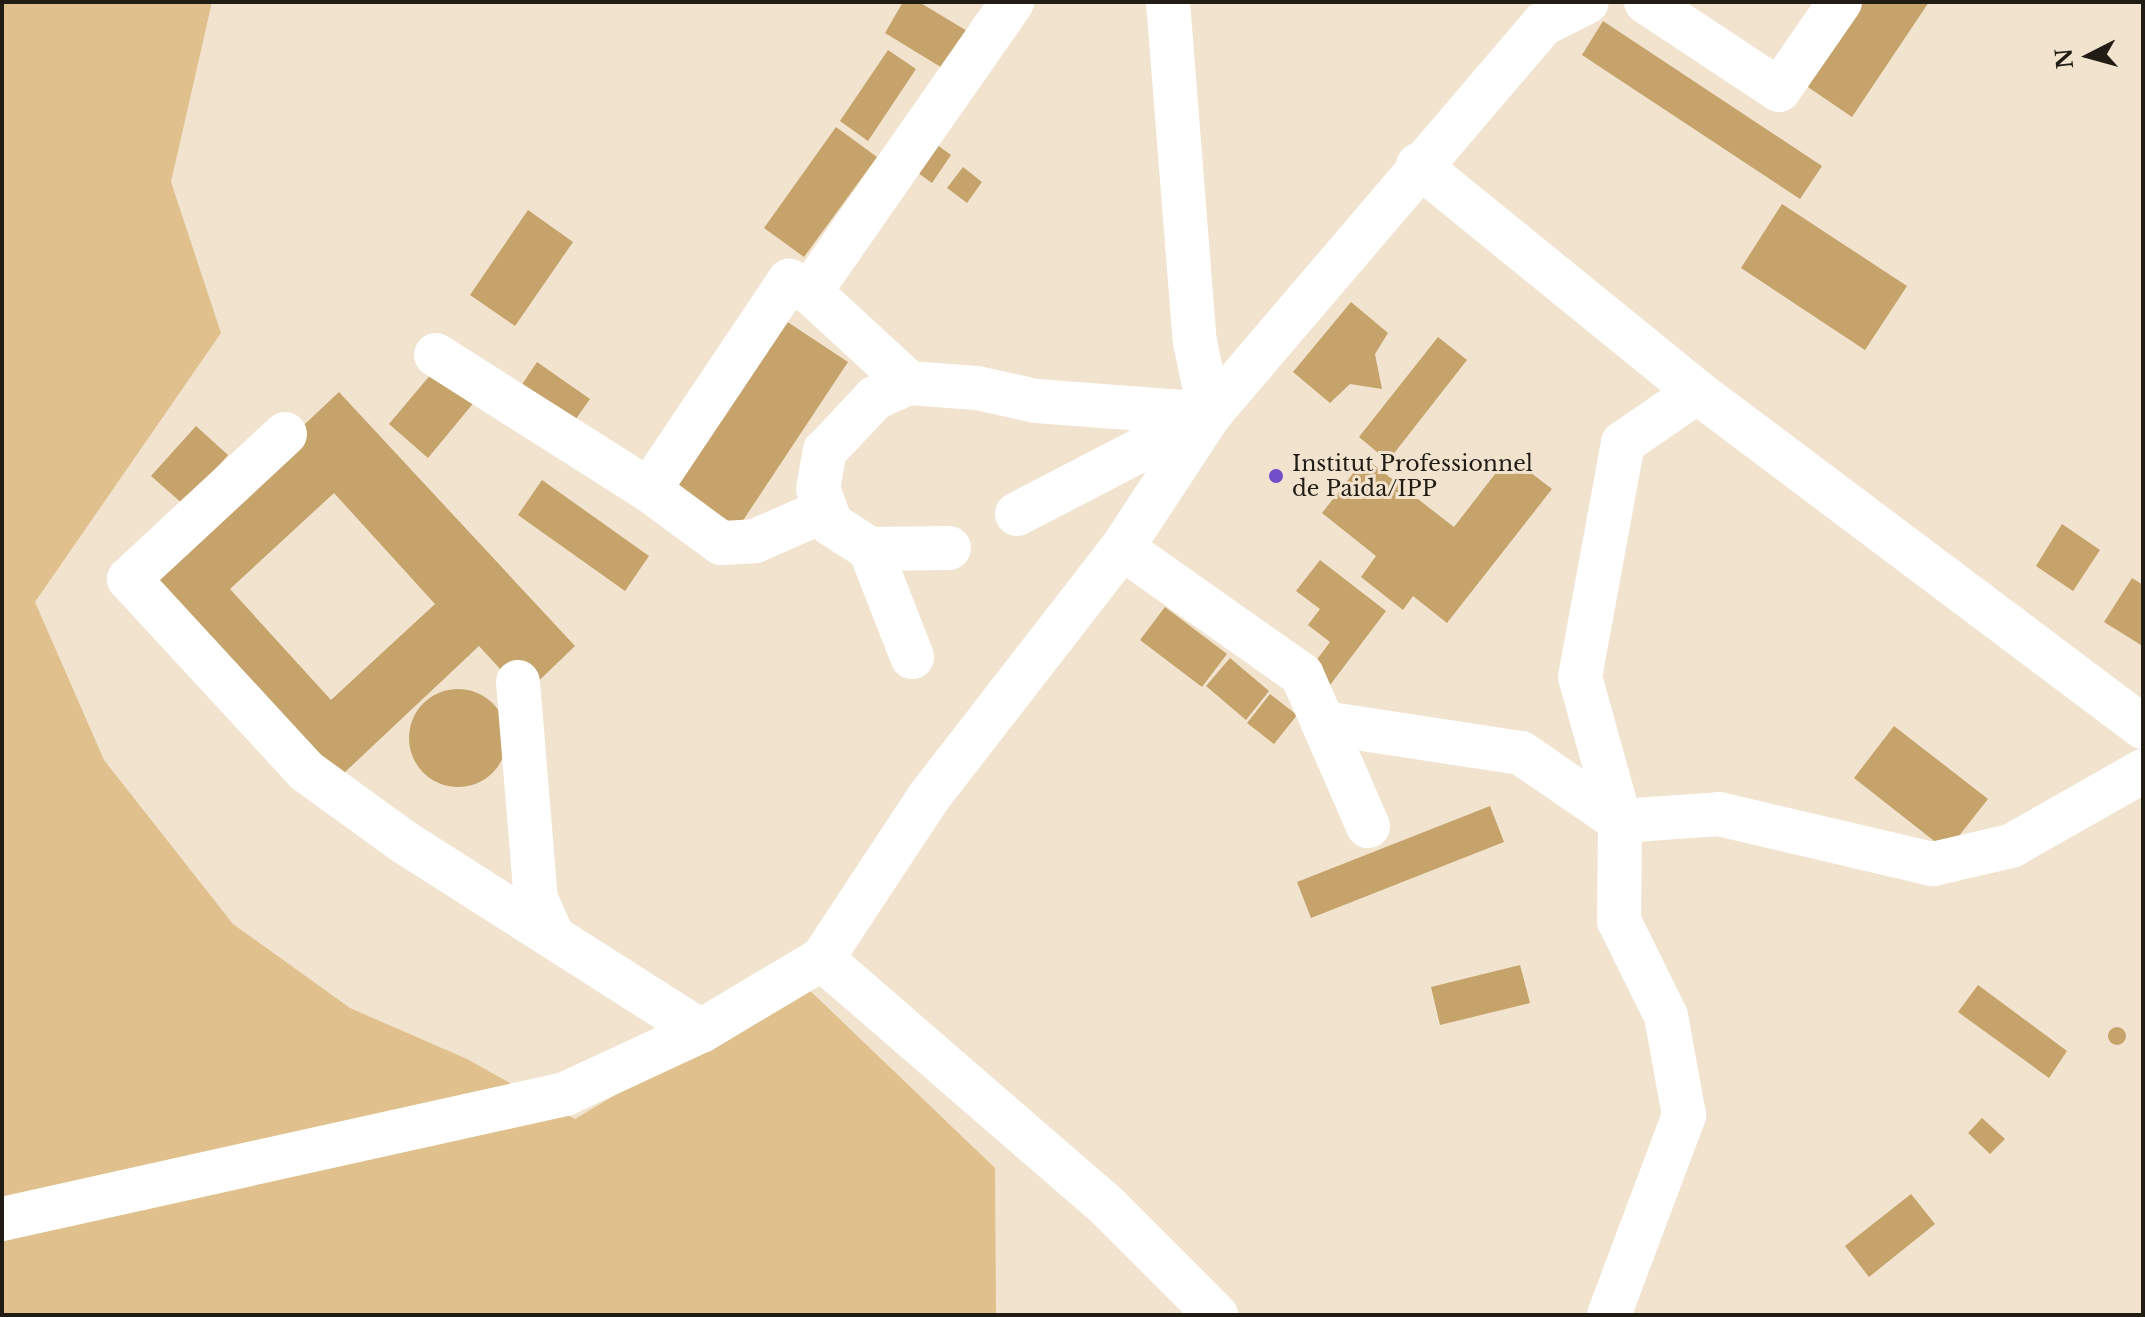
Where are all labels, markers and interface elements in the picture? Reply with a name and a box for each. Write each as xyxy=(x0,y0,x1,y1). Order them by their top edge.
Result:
north arrow xyxy=(2049,16,2129,96)
text: N xyxy=(2050,47,2079,70)
place label: Institut Professionnel de Paida/IPP xyxy=(1292,450,1533,502)
marker: Institut Professionnel de Paida/IPP xyxy=(1267,467,1285,485)

